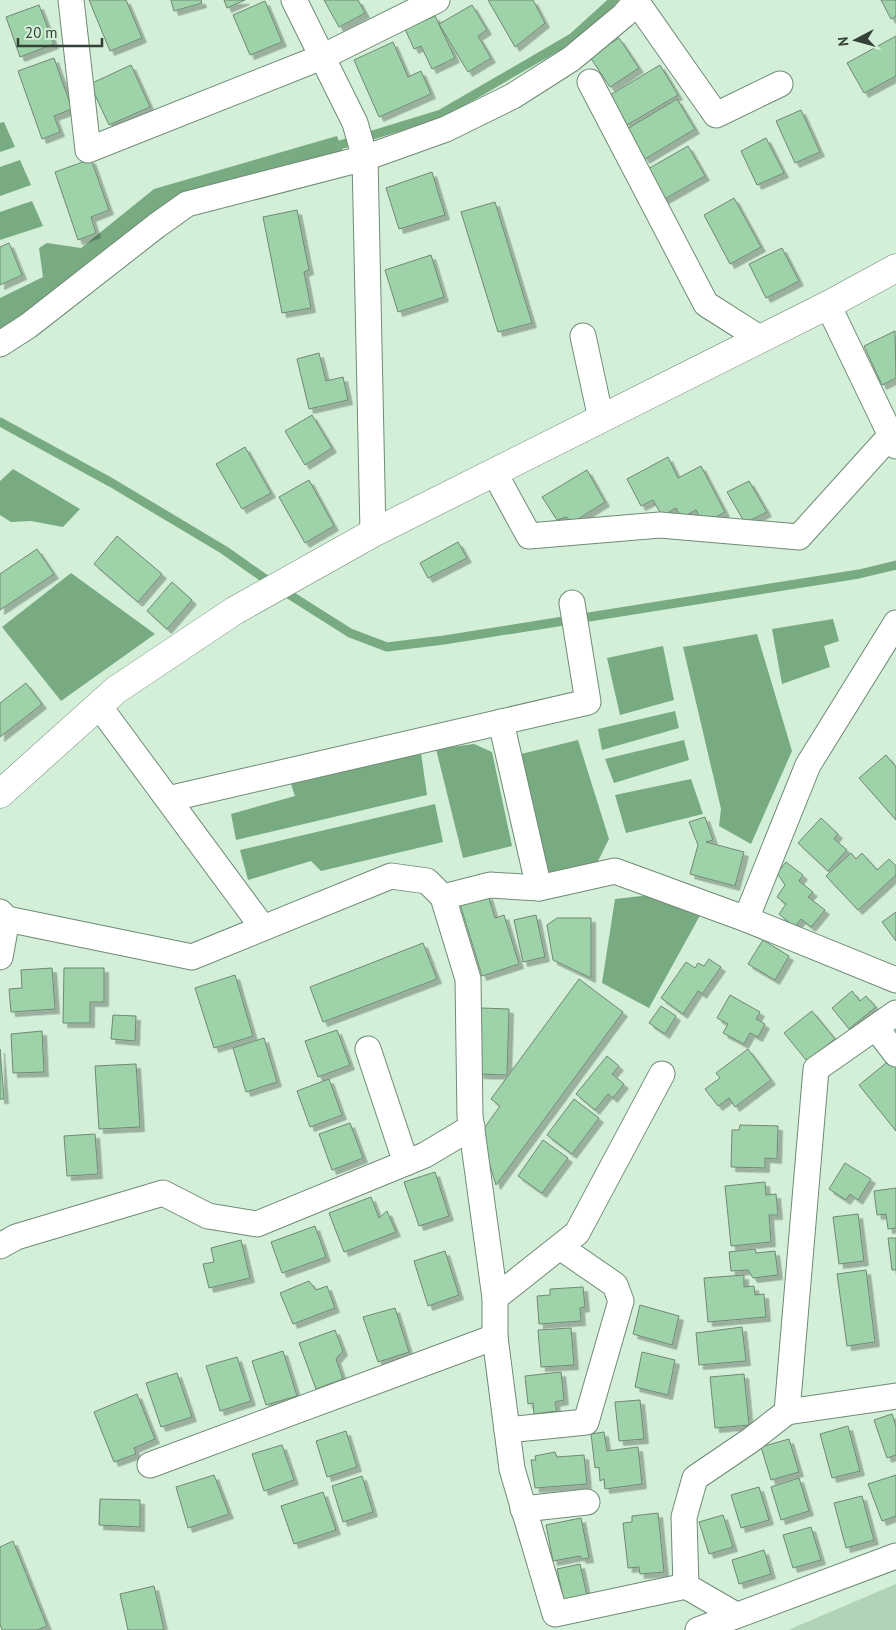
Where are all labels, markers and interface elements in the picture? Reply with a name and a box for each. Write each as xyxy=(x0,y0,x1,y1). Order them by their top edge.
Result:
scale bar xyxy=(18,15,101,47)
north arrow xyxy=(831,15,881,65)
text: 20 m xyxy=(25,23,58,42)
text: N xyxy=(834,36,853,47)

